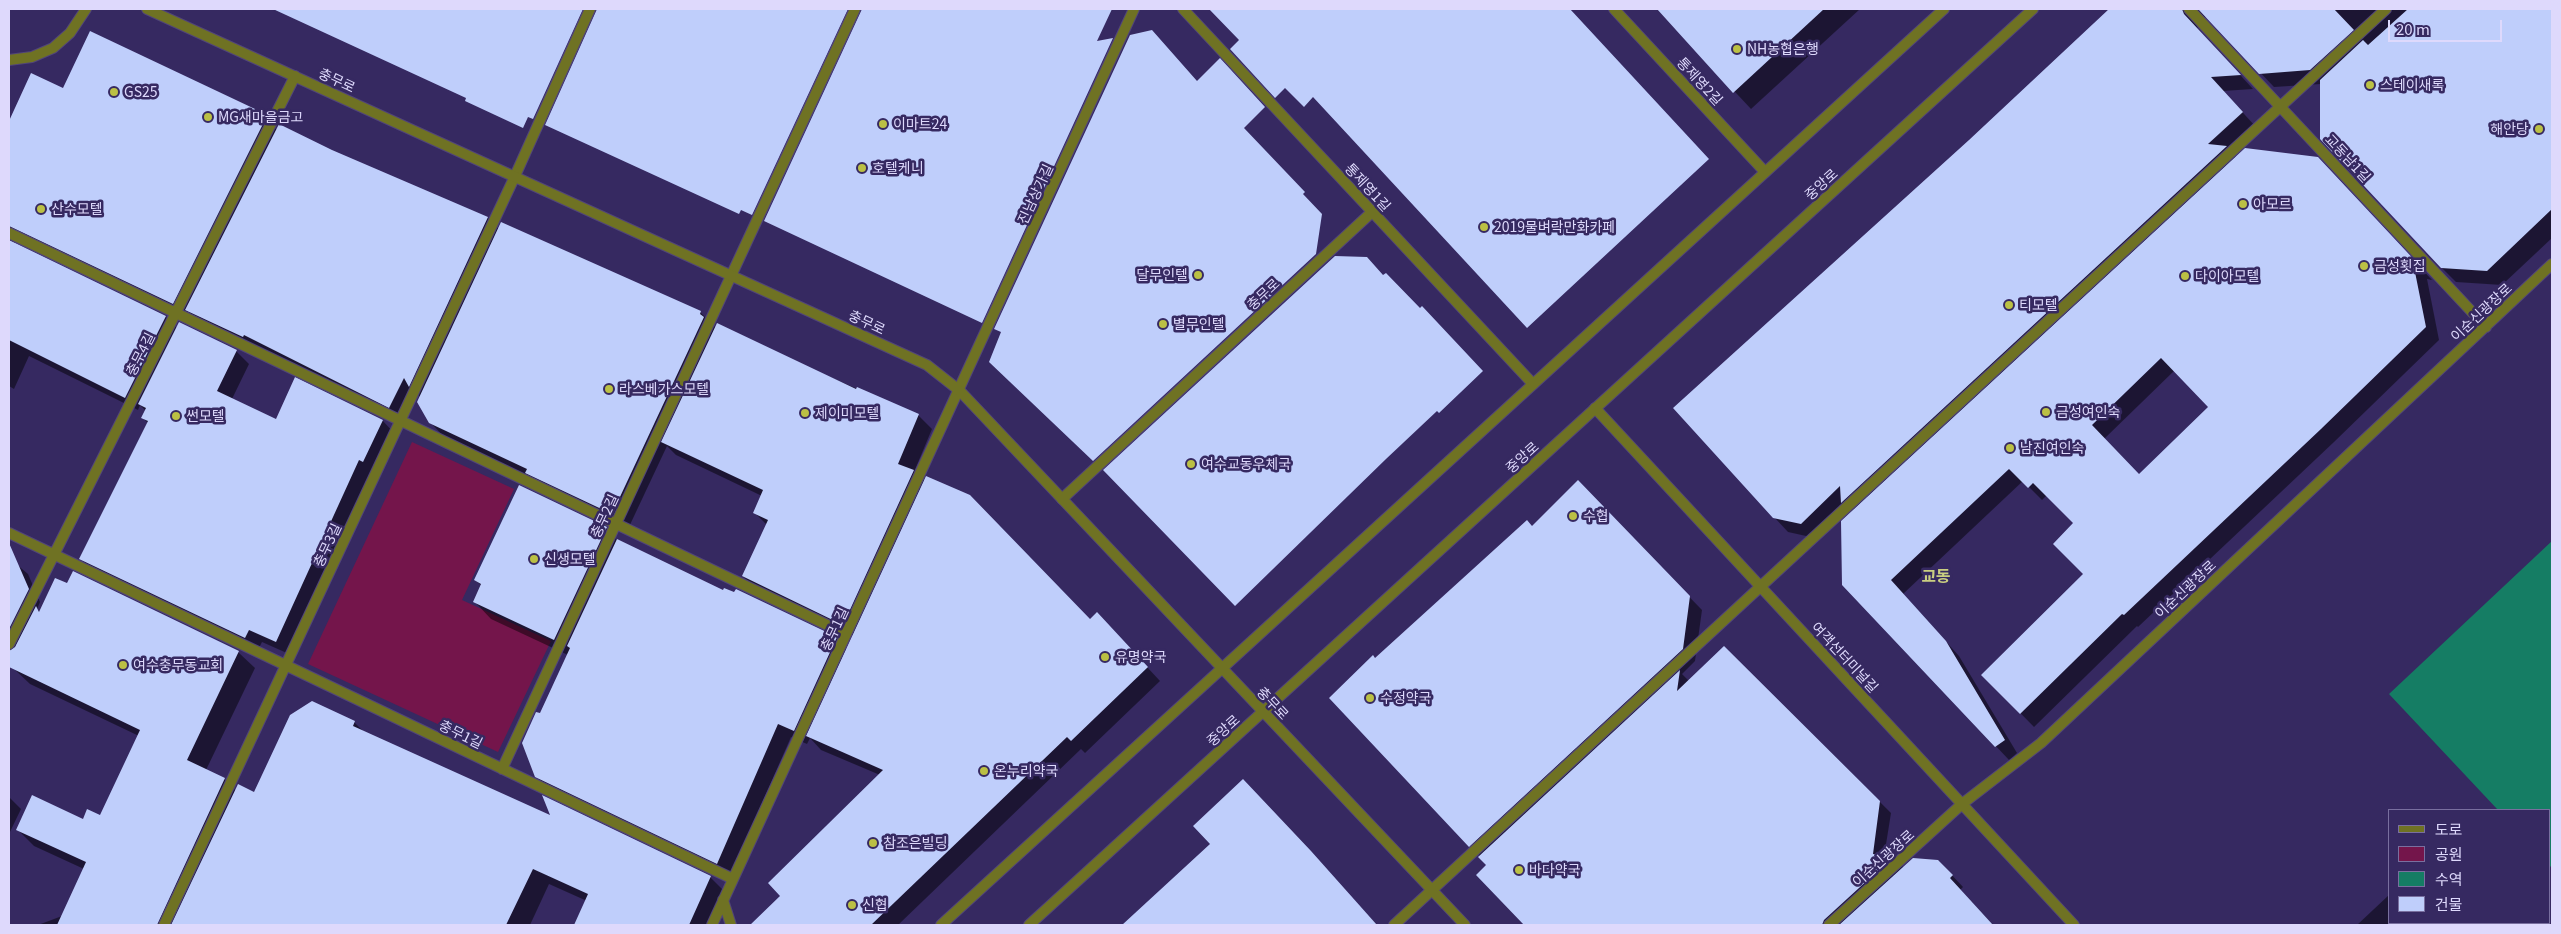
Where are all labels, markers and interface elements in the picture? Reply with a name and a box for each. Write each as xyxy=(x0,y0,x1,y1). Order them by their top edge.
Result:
scale bar xyxy=(2391,10,2505,42)
text: 20 m xyxy=(2396,18,2430,39)
place label: NH농협은행 xyxy=(1747,41,1819,57)
marker: NH농협은행 xyxy=(1731,43,1743,55)
street label: 통제영2길 xyxy=(1674,54,1726,108)
street label: 충무로 xyxy=(316,64,358,96)
place label: 스테이새록 xyxy=(2380,77,2444,93)
marker: 스테이새록 xyxy=(2364,79,2376,91)
place label: GS25 xyxy=(124,84,158,100)
marker: GS25 xyxy=(108,86,120,98)
place label: MG새마을금고 xyxy=(218,109,303,125)
marker: MG새마을금고 xyxy=(202,111,214,123)
place label: 이마트24 xyxy=(893,116,947,132)
marker: 이마트24 xyxy=(877,118,889,130)
place label: 해안당 xyxy=(2490,121,2529,137)
marker: 해안당 xyxy=(2533,123,2545,135)
street label: 교동남1길 xyxy=(2322,131,2374,185)
place label: 호텔케니 xyxy=(872,160,924,176)
street label: 통제영1길 xyxy=(1342,160,1394,214)
street label: 진남상가길 xyxy=(1014,161,1056,227)
marker: 호텔케니 xyxy=(856,162,868,174)
street label: 중앙로 xyxy=(1801,165,1841,203)
place label: 아모르 xyxy=(2253,196,2292,212)
marker: 아모르 xyxy=(2237,198,2249,210)
place label: 산수모텔 xyxy=(51,201,103,217)
marker: 산수모텔 xyxy=(35,203,47,215)
place label: 2019물벼락만화카페 xyxy=(1494,219,1615,235)
marker: 2019물벼락만화카페 xyxy=(1478,221,1490,233)
place label: 금성횟집 xyxy=(2374,258,2426,274)
marker: 금성횟집 xyxy=(2358,260,2370,272)
place label: 달무인텔 xyxy=(1136,267,1188,283)
place label: 다이아모텔 xyxy=(2195,268,2259,284)
marker: 달무인텔 xyxy=(1192,269,1204,281)
marker: 다이아모텔 xyxy=(2179,270,2191,282)
street label: 충무로 xyxy=(1243,275,1283,313)
street label: 이순신광장로 xyxy=(2447,280,2515,344)
place label: 티모텔 xyxy=(2019,297,2058,313)
marker: 티모텔 xyxy=(2003,299,2015,311)
street label: 충무로 xyxy=(846,306,888,338)
place label: 별무인텔 xyxy=(1173,316,1225,332)
marker: 별무인텔 xyxy=(1157,318,1169,330)
street label: 충무4길 xyxy=(122,330,158,378)
place label: 라스베가스모텔 xyxy=(619,381,709,397)
marker: 라스베가스모텔 xyxy=(603,383,615,395)
place label: 금성여인숙 xyxy=(2056,404,2120,420)
place label: 제이미모텔 xyxy=(815,405,879,421)
marker: 금성여인숙 xyxy=(2040,406,2052,418)
marker: 제이미모텔 xyxy=(799,407,811,419)
place label: 썬모텔 xyxy=(186,408,225,424)
marker: 썬모텔 xyxy=(170,410,182,422)
street label: 중앙로 xyxy=(1502,438,1542,476)
place label: 남진여인숙 xyxy=(2020,440,2084,456)
marker: 남진여인숙 xyxy=(2004,442,2016,454)
place label: 여수교동우체국 xyxy=(1201,456,1291,472)
marker: 여수교동우체국 xyxy=(1185,458,1197,470)
street label: 충무2길 xyxy=(587,491,621,541)
place label: 수협 xyxy=(1583,508,1609,524)
marker: 수협 xyxy=(1567,510,1579,522)
street label: 충무3길 xyxy=(310,520,344,570)
place label: 신생모텔 xyxy=(544,551,596,567)
marker: 신생모텔 xyxy=(528,553,540,565)
street label: 이순신광장로 xyxy=(2151,557,2219,621)
district label: 교동 xyxy=(1921,566,1951,586)
street label: 충무1길 xyxy=(817,604,851,654)
street label: 여객선터미널길 xyxy=(1808,618,1882,696)
place label: 유명약국 xyxy=(1115,649,1167,665)
marker: 유명약국 xyxy=(1099,651,1111,663)
place label: 여수충무동교회 xyxy=(133,657,223,673)
marker: 여수충무동교회 xyxy=(117,659,129,671)
street label: 충무로 xyxy=(1254,683,1292,723)
place label: 수정약국 xyxy=(1380,690,1432,706)
marker: 수정약국 xyxy=(1364,692,1376,704)
street label: 중앙로 xyxy=(1203,711,1243,749)
street label: 충무1길 xyxy=(436,716,486,752)
place label: 온누리약국 xyxy=(994,763,1058,779)
marker: 온누리약국 xyxy=(978,765,990,777)
legend xyxy=(2388,809,2551,924)
text: 도로 xyxy=(2435,818,2463,839)
street label: 이순신광장로 xyxy=(1849,826,1917,890)
place label: 참조은빌딩 xyxy=(883,835,947,851)
marker: 참조은빌딩 xyxy=(867,837,879,849)
text: 공원 xyxy=(2435,843,2463,864)
place label: 바다약국 xyxy=(1529,862,1581,878)
marker: 바다약국 xyxy=(1513,864,1525,876)
text: 수역 xyxy=(2435,868,2463,889)
text: 건물 xyxy=(2435,893,2463,914)
place label: 신협 xyxy=(862,897,888,913)
marker: 신협 xyxy=(846,899,858,911)

